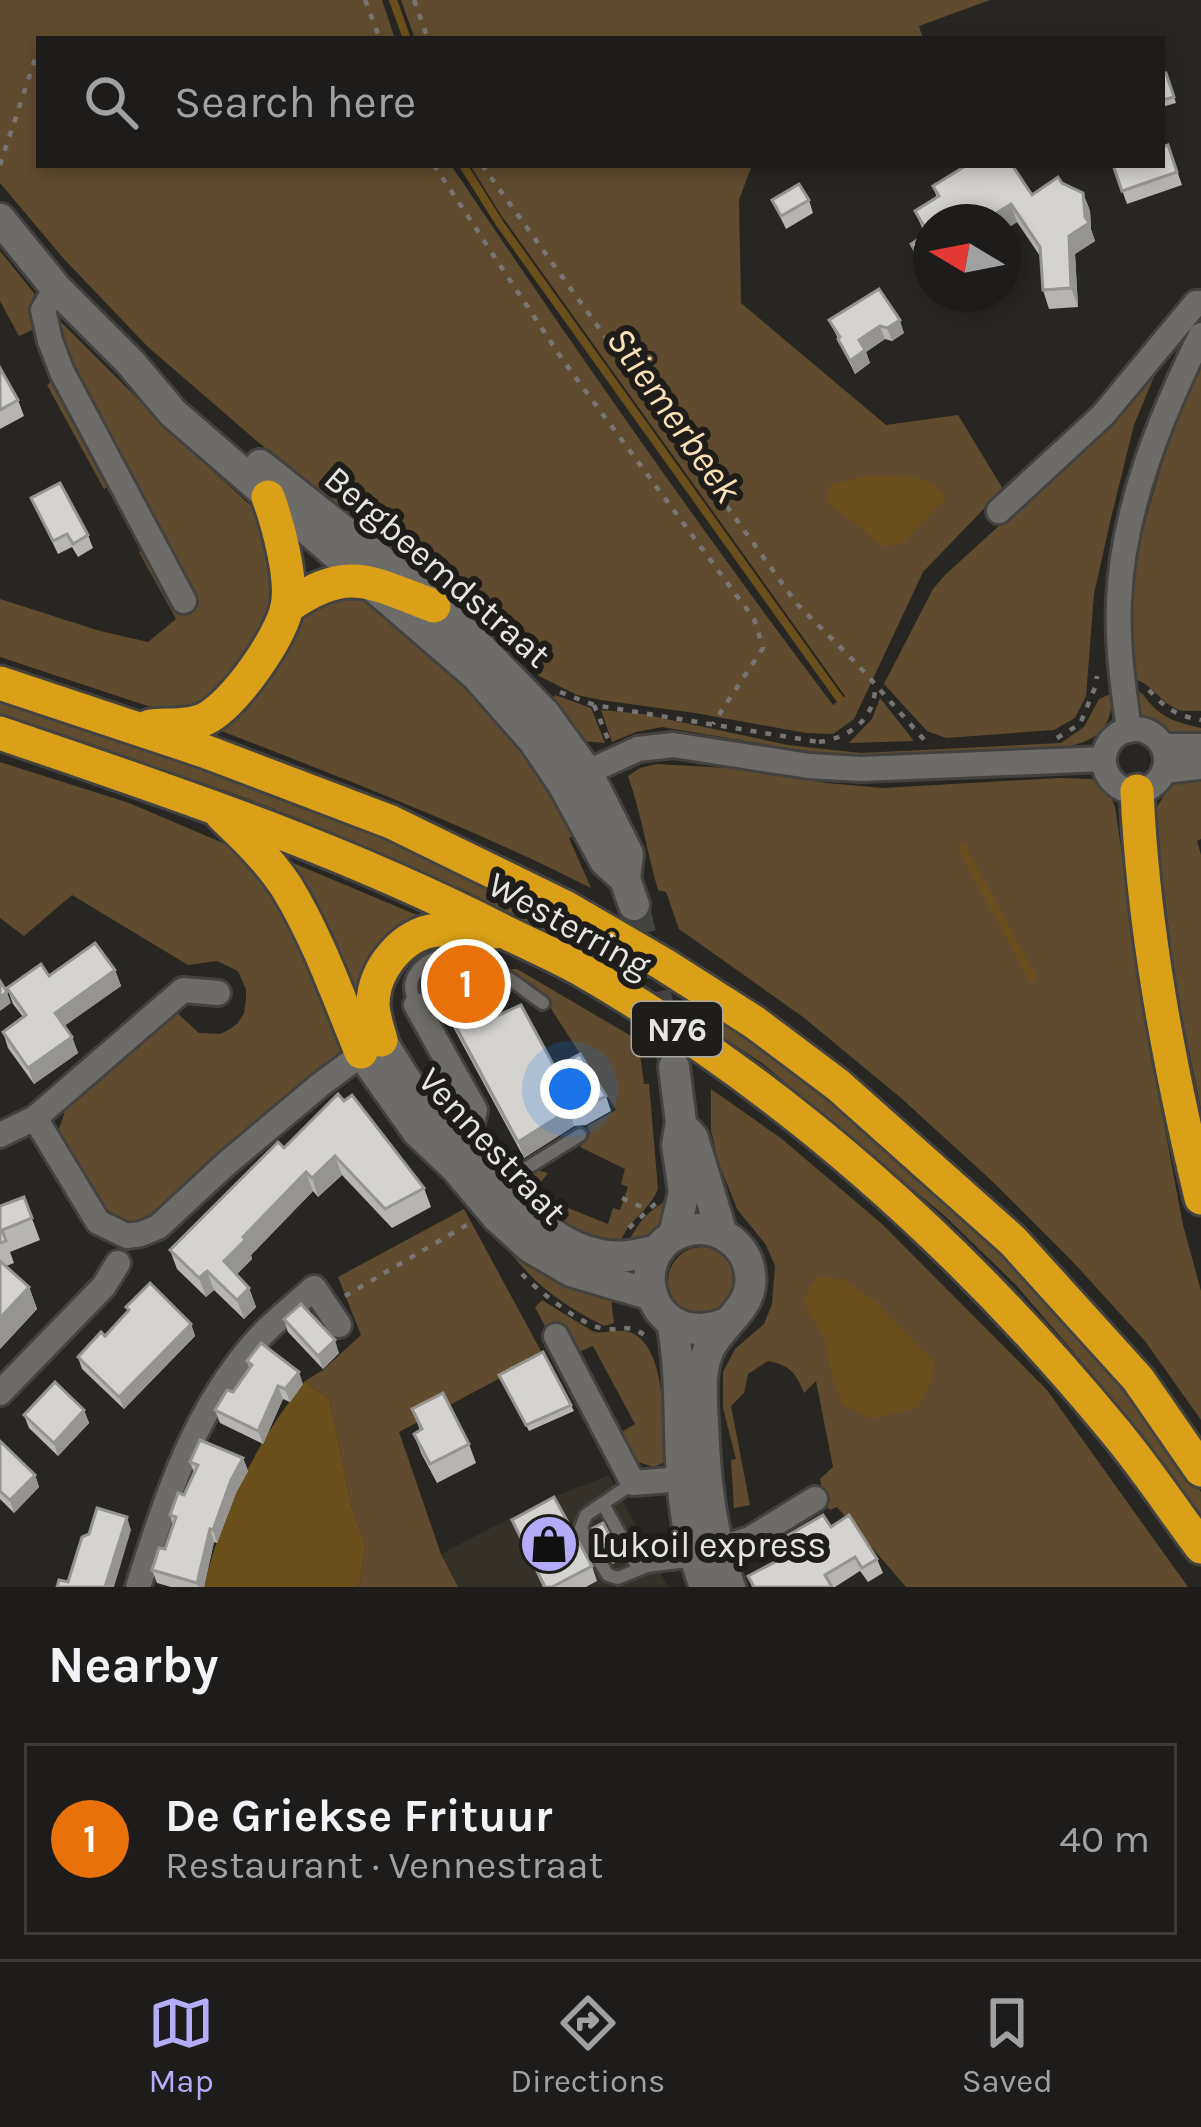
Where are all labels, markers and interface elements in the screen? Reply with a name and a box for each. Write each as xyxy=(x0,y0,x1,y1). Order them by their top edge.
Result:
search box xyxy=(36,36,1165,168)
icon: search xyxy=(78,69,144,135)
text: Search here xyxy=(174,76,416,128)
north arrow xyxy=(913,204,1021,312)
water label: Stiemerbeek xyxy=(597,318,752,512)
street label: Bergbeemdstraat xyxy=(316,457,559,676)
street label: Westerring xyxy=(481,863,658,987)
pin: 1 xyxy=(427,939,505,1029)
road number: N76 xyxy=(632,1002,722,1056)
street label: Vennestraat xyxy=(409,1059,575,1232)
your location xyxy=(540,1059,600,1119)
shop icon: Lukoil express xyxy=(518,1513,580,1575)
place label: Lukoil express xyxy=(591,1524,826,1566)
text: Nearby xyxy=(48,1635,218,1695)
text: De Griekse Frituur xyxy=(165,1790,552,1842)
text: 1 xyxy=(83,1816,97,1862)
text: 40 m xyxy=(1059,1816,1150,1862)
text: Restaurant · Vennestraat xyxy=(165,1842,603,1888)
tab: Map xyxy=(148,1990,214,2100)
tab: Directions xyxy=(510,1990,665,2100)
tab: Saved xyxy=(962,1990,1053,2100)

